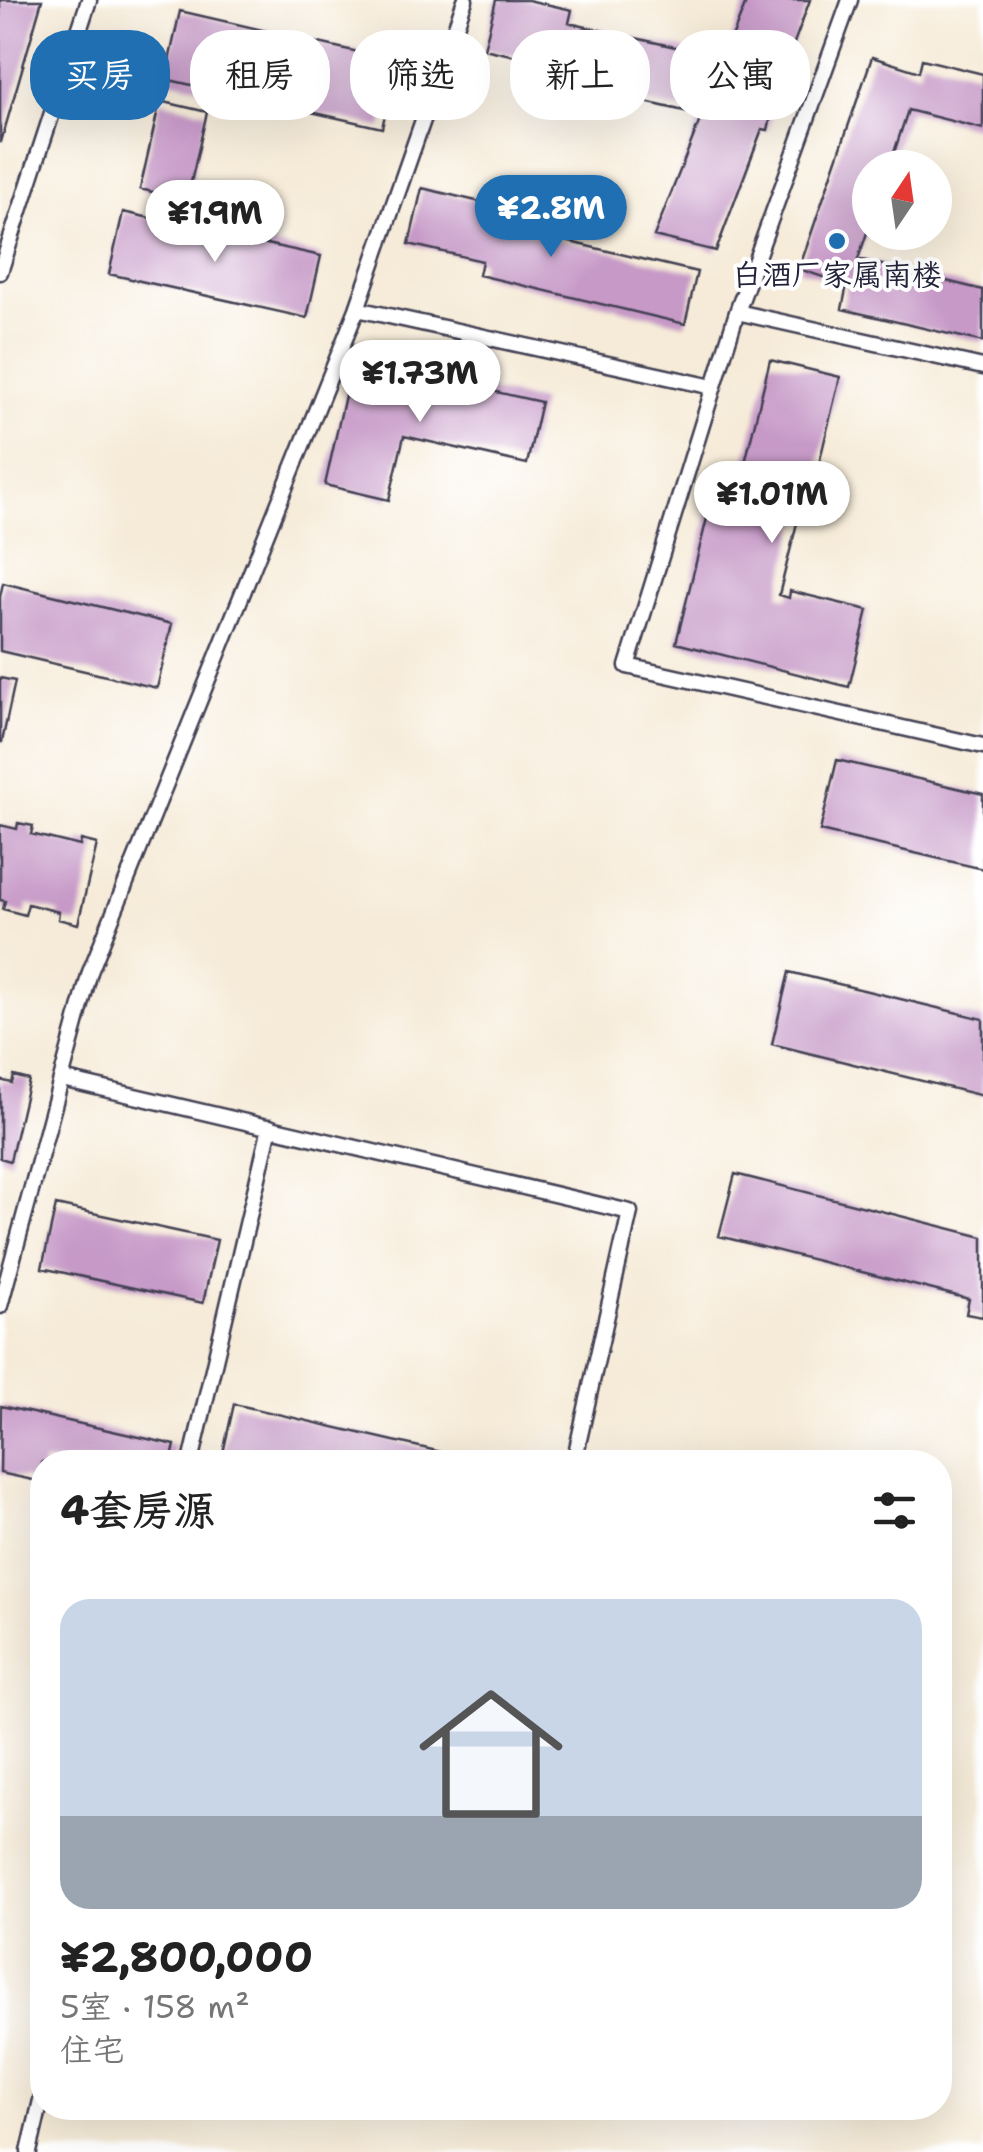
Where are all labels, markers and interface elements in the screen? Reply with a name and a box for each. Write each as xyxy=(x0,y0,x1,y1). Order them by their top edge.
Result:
chip: 买房 xyxy=(30,30,170,120)
chip: 租房 xyxy=(190,30,330,120)
chip: 筛选 xyxy=(350,30,490,120)
chip: 新上 xyxy=(510,30,650,120)
chip: 公寓 xyxy=(670,30,810,120)
north arrow xyxy=(852,150,952,250)
map controls xyxy=(852,150,952,250)
pin: ¥2.8M xyxy=(481,175,621,260)
pin: ¥1.9M xyxy=(145,180,285,265)
text: ¥2.8M xyxy=(497,186,605,229)
text: ¥1.9M xyxy=(167,191,263,234)
marker: 白酒厂家属南楼 xyxy=(826,230,848,252)
place label: 白酒厂家属南楼 xyxy=(732,254,942,295)
pin: ¥1.73M xyxy=(339,340,501,425)
text: ¥1.73M xyxy=(362,351,478,394)
pin: ¥1.01M xyxy=(691,461,853,546)
text: ¥1.01M xyxy=(716,472,828,515)
text: 4套房源 xyxy=(60,1482,215,1538)
icon: filters xyxy=(867,1483,922,1538)
icon: home xyxy=(401,1664,581,1844)
text: ¥2,800,000 xyxy=(60,1929,313,1985)
text: 5室 · 158 m² xyxy=(60,1985,250,2028)
text: 住宅 xyxy=(60,2028,124,2071)

